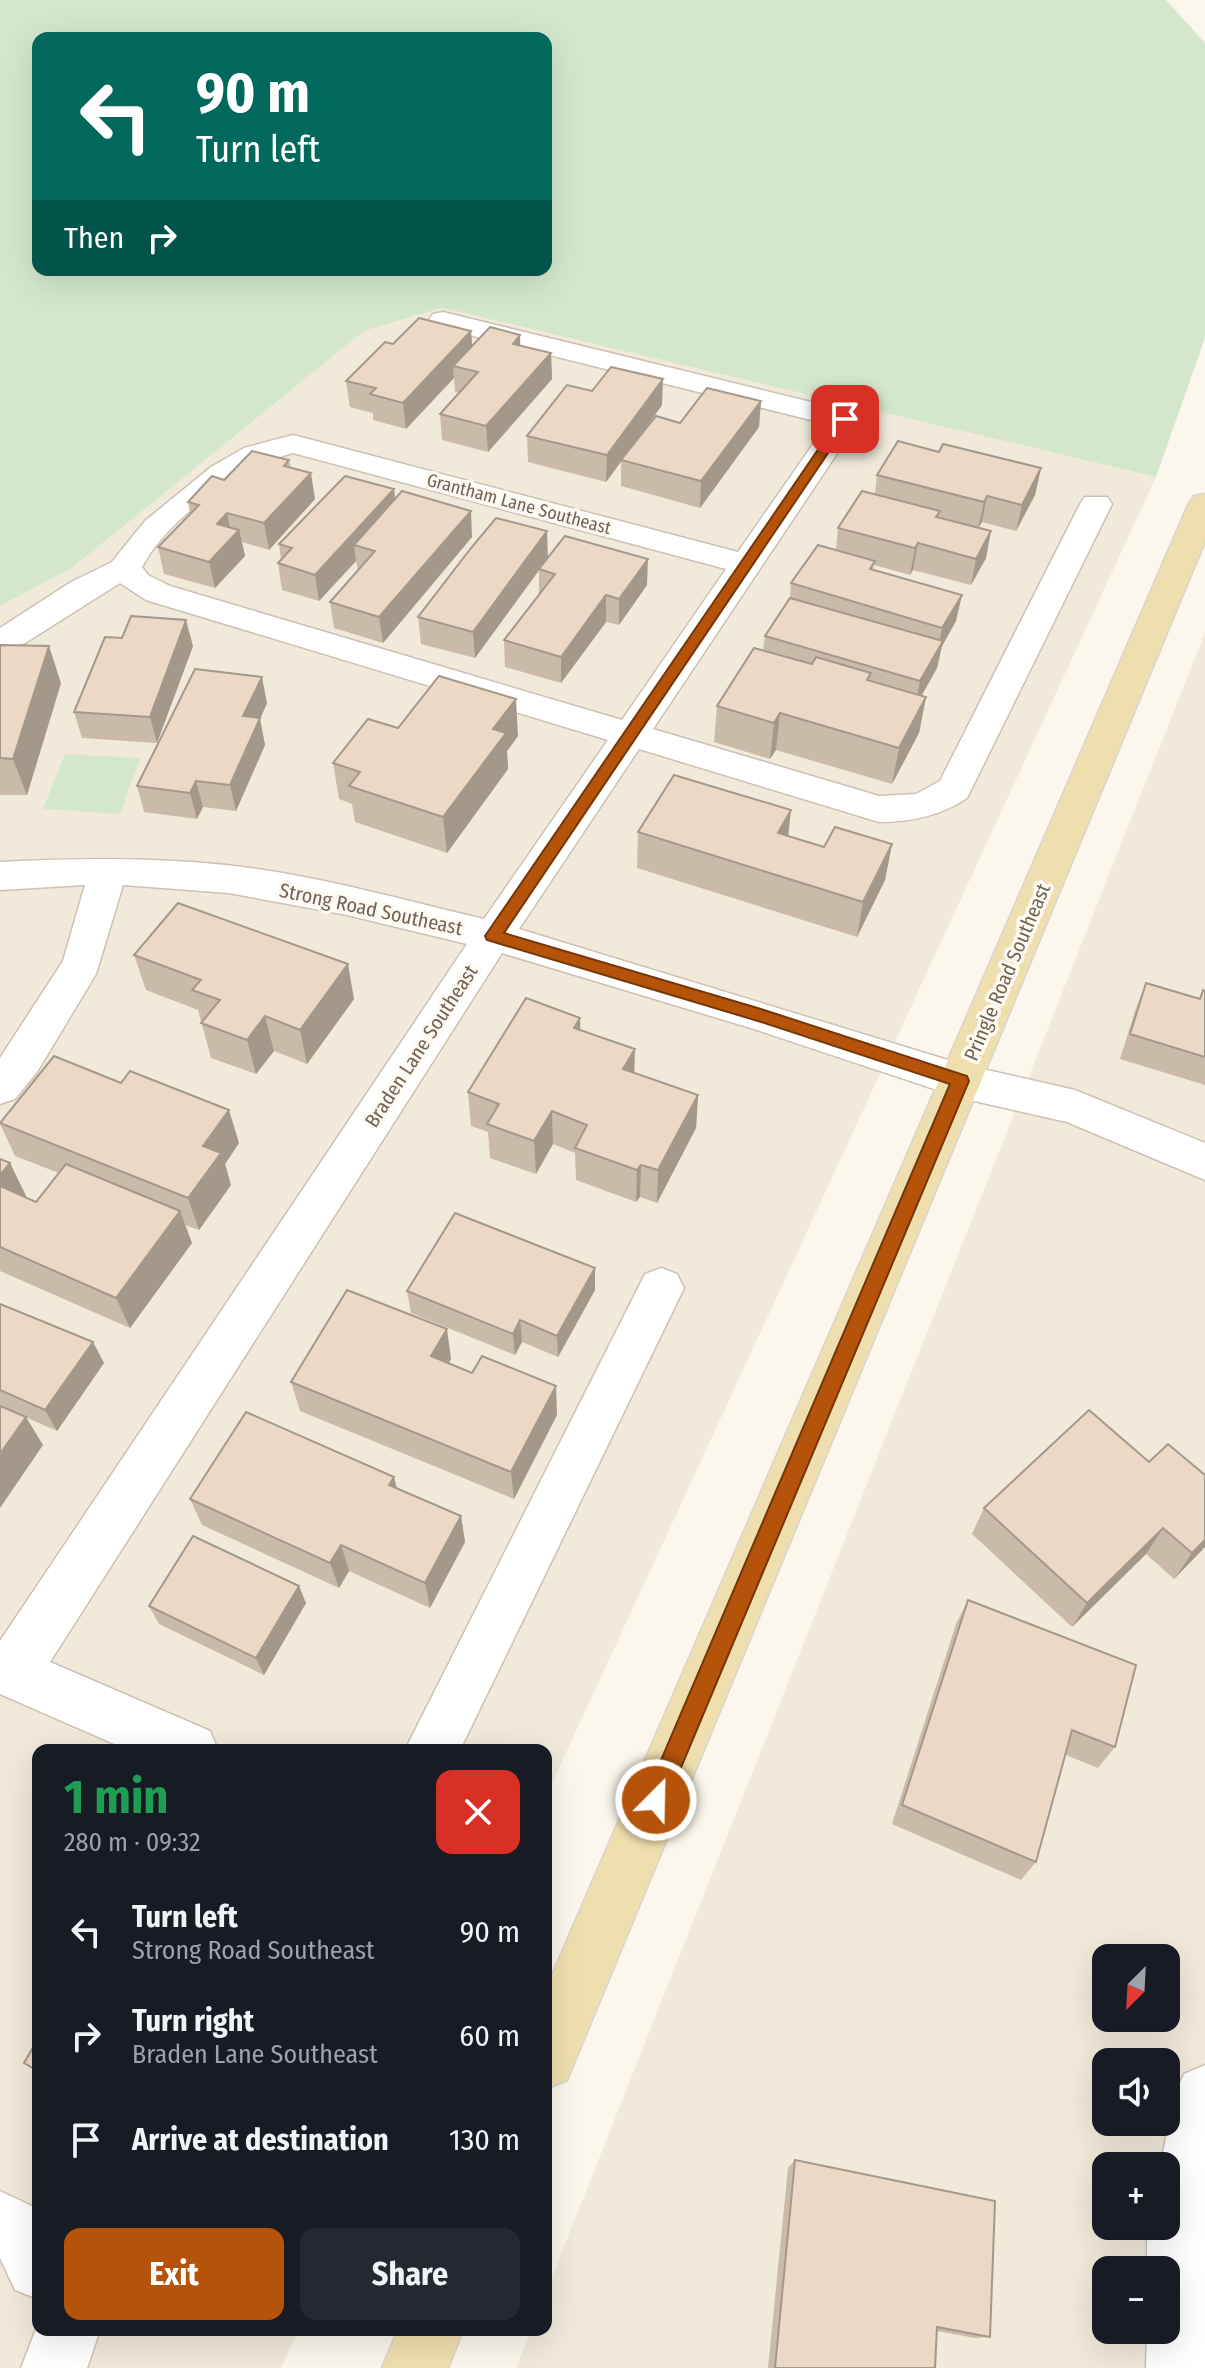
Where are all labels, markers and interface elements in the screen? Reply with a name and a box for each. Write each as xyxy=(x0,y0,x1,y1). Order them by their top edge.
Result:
text: 90 m xyxy=(196,60,310,127)
icon: left xyxy=(64,64,168,168)
text: Turn left xyxy=(196,128,320,172)
icon: right xyxy=(140,216,184,260)
text: Then xyxy=(64,220,124,256)
pin xyxy=(811,385,879,453)
icon: arrive xyxy=(823,397,867,441)
street label: Grantham Lane Southeast xyxy=(424,469,614,539)
street label: Strong Road Southeast xyxy=(277,878,465,940)
street label: Pringle Road Southeast xyxy=(959,879,1055,1064)
street label: Braden Lane Southeast xyxy=(359,960,483,1132)
position arrow xyxy=(614,1758,698,1842)
text: 1 min xyxy=(64,1768,169,1826)
button: close xyxy=(436,1770,520,1854)
text: 280 m · 09:32 xyxy=(64,1827,201,1858)
text: Turn left xyxy=(132,1899,238,1935)
icon: left xyxy=(64,1910,108,1954)
text: 90 m xyxy=(460,1914,520,1950)
text: Strong Road Southeast xyxy=(132,1935,375,1966)
north arrow xyxy=(1092,1944,1180,2032)
map controls xyxy=(1092,1944,1180,2344)
text: Turn right xyxy=(132,2003,254,2039)
icon: right xyxy=(64,2014,108,2058)
text: 60 m xyxy=(459,2018,520,2054)
text: Braden Lane Southeast xyxy=(132,2039,378,2070)
button: sound xyxy=(1092,2048,1180,2136)
icon: arrive xyxy=(64,2118,108,2162)
text: Arrive at destination xyxy=(132,2122,389,2158)
text: 130 m xyxy=(449,2122,520,2158)
button: + xyxy=(1092,2152,1180,2240)
button: Exit xyxy=(64,2228,284,2320)
button: Share xyxy=(300,2228,520,2320)
button: − xyxy=(1092,2256,1180,2344)

